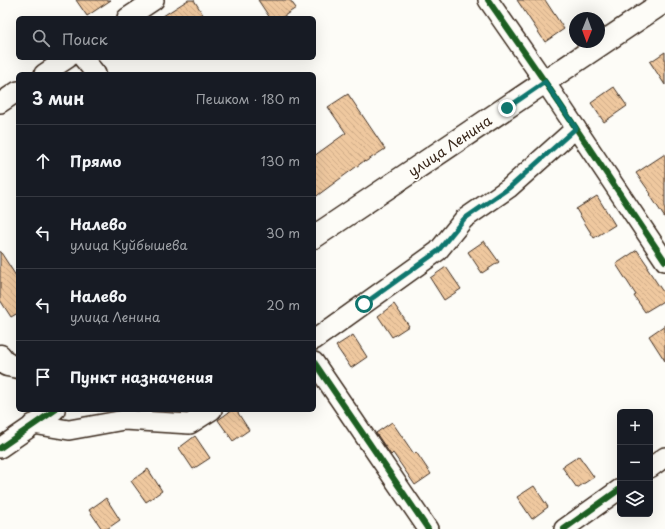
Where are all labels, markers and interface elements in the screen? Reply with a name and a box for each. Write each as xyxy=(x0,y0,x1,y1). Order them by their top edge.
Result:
north arrow xyxy=(569,12,605,48)
search box xyxy=(16,16,316,60)
icon: search xyxy=(30,27,52,49)
text: Поиск xyxy=(62,27,108,50)
text: 3 мин xyxy=(32,85,84,111)
text: Пешком · 180 m xyxy=(196,89,300,108)
route end xyxy=(498,99,516,117)
street label: улица Ленина xyxy=(404,110,496,181)
text: Прямо xyxy=(70,149,121,172)
icon: ahead xyxy=(32,150,54,172)
text: 130 m xyxy=(261,151,300,170)
text: Налево xyxy=(70,212,127,235)
icon: left xyxy=(32,222,54,244)
text: 30 m xyxy=(266,223,300,242)
text: улица Куйбышева xyxy=(70,235,188,254)
text: Налево xyxy=(70,284,127,307)
icon: left xyxy=(32,294,54,316)
text: 20 m xyxy=(266,295,300,314)
route start xyxy=(355,295,373,313)
text: улица Ленина xyxy=(70,307,160,326)
text: Пункт назначения xyxy=(70,365,213,388)
icon: arrive xyxy=(32,366,54,388)
map controls xyxy=(617,409,653,517)
button: + xyxy=(617,409,653,445)
button: − xyxy=(617,445,653,481)
button: layers xyxy=(617,481,653,517)

